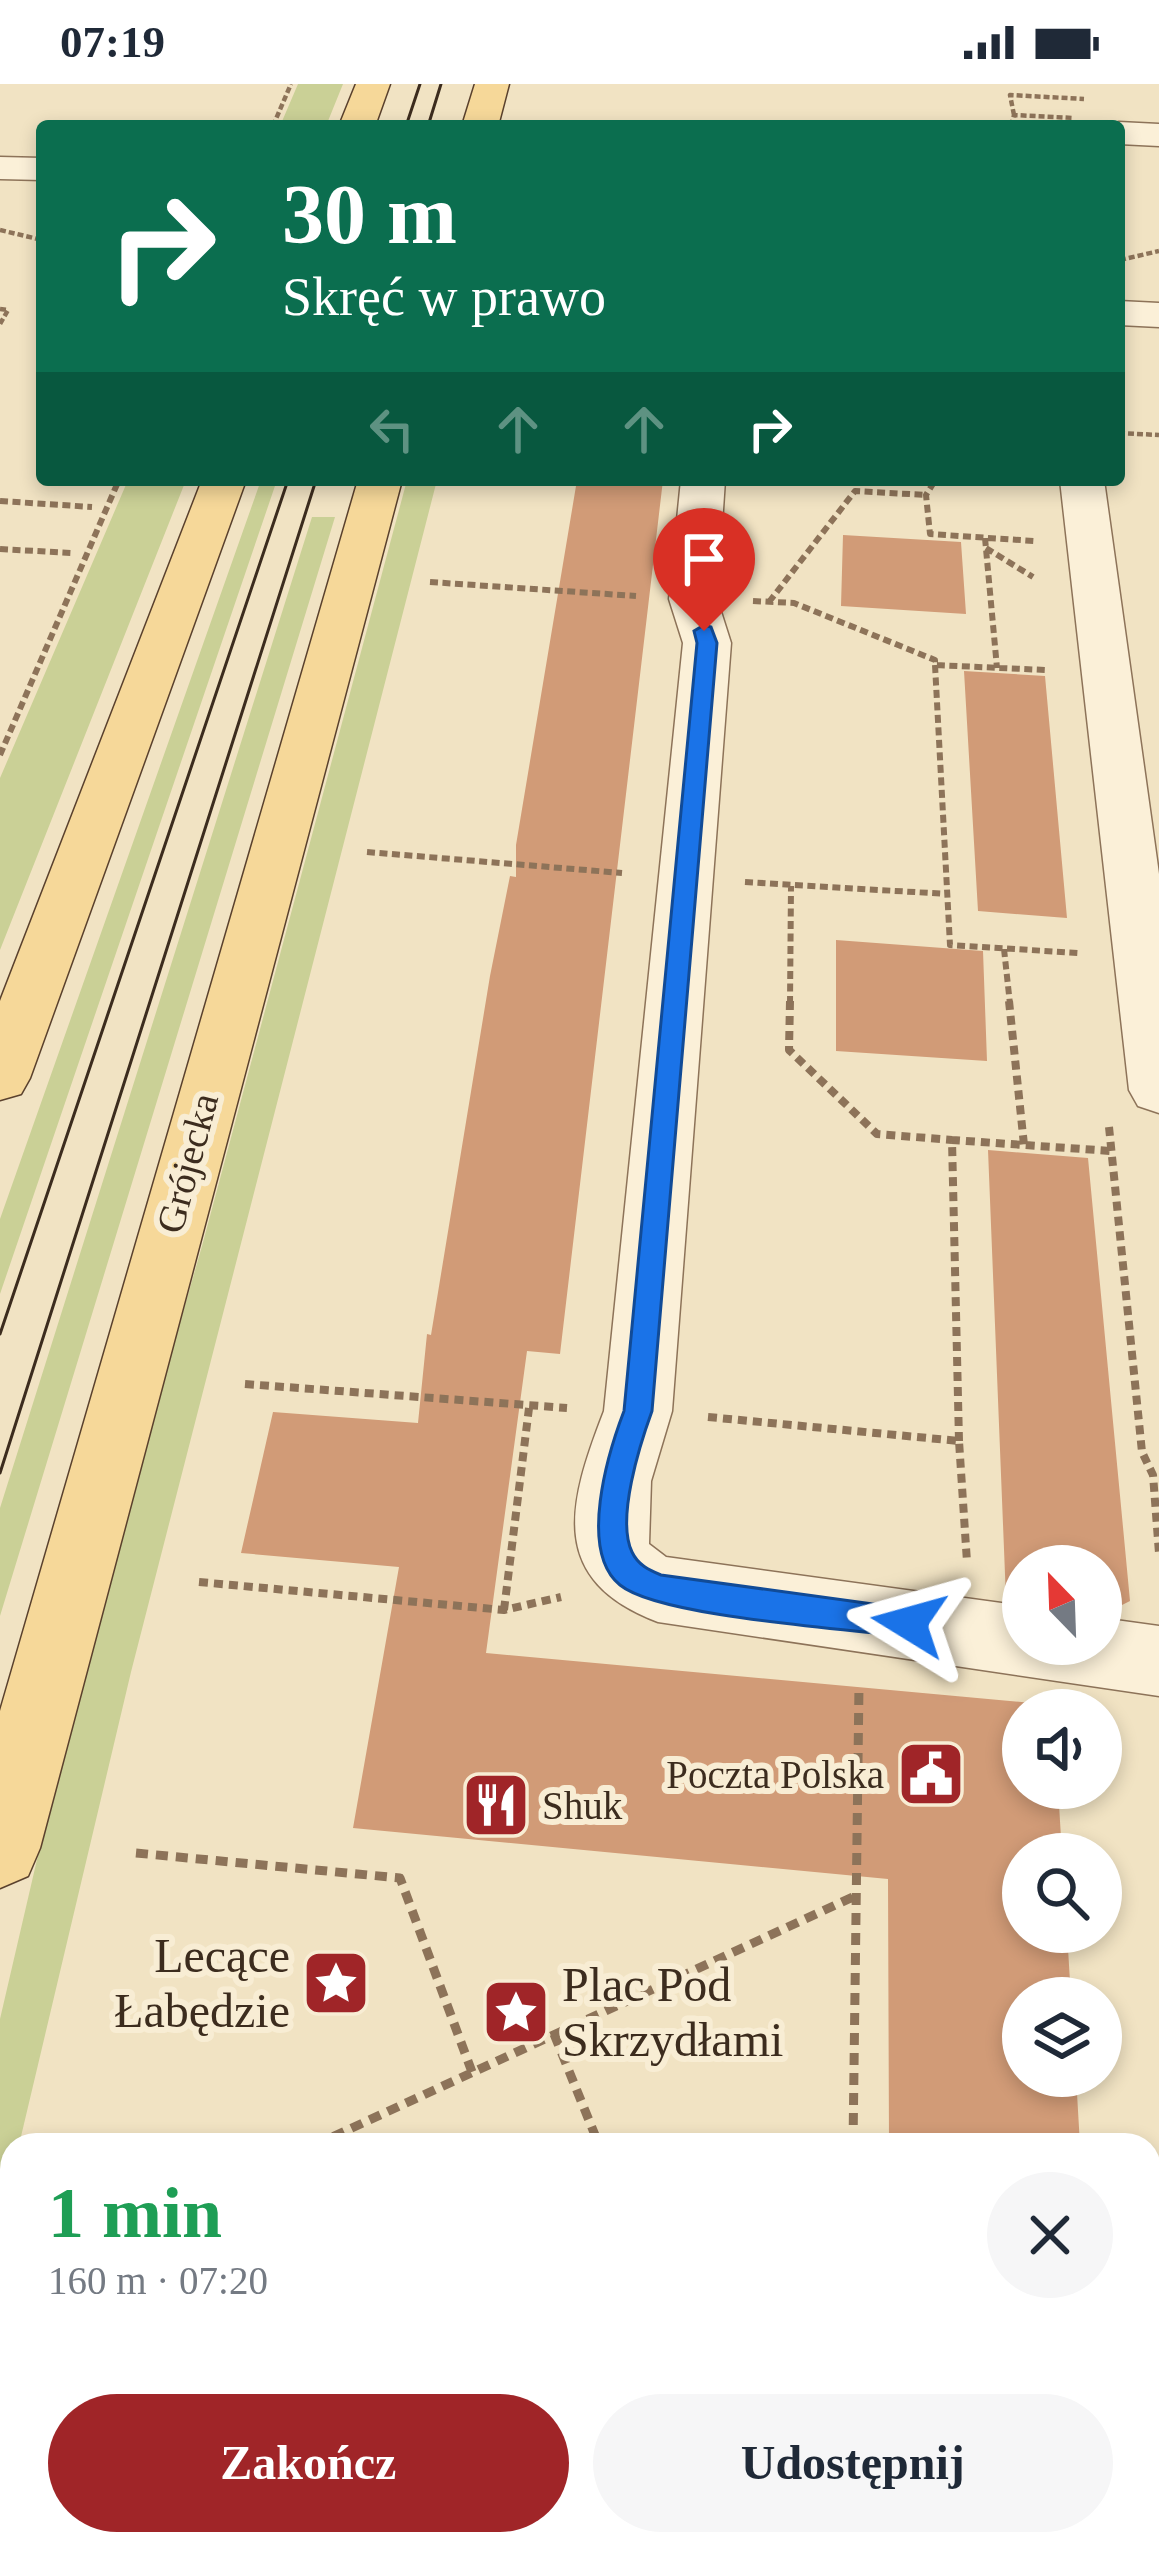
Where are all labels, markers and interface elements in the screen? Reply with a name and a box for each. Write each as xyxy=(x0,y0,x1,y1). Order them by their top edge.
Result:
text: 07:19 xyxy=(60,17,165,67)
icon: right xyxy=(84,168,240,324)
text: 30 m xyxy=(282,168,457,261)
text: Skręć w prawo xyxy=(282,267,606,327)
icon: left xyxy=(359,396,425,462)
icon: ahead xyxy=(485,396,551,462)
icon: ahead xyxy=(611,396,677,462)
icon: right xyxy=(737,396,803,462)
pin xyxy=(653,508,755,631)
icon: arrive xyxy=(671,526,737,592)
street label: Grójecka xyxy=(148,1088,227,1238)
north arrow xyxy=(1002,1545,1122,1665)
map controls xyxy=(1002,1545,1122,2097)
position arrow xyxy=(846,1560,972,1686)
button: sound xyxy=(1002,1689,1122,1809)
public building icon: Poczta Polska xyxy=(896,1739,966,1809)
place label: Poczta Polska xyxy=(666,1753,884,1796)
restaurant icon: Shuk xyxy=(461,1770,531,1840)
place label: Shuk xyxy=(542,1784,623,1827)
button: search xyxy=(1002,1833,1122,1953)
place label: Lecące Łabędzie xyxy=(114,1929,290,2037)
place icon: Lecące Łabędzie xyxy=(301,1948,371,2018)
place label: Plac Pod Skrzydłami xyxy=(562,1958,783,2066)
place icon: Plac Pod Skrzydłami xyxy=(481,1977,551,2047)
button: layers xyxy=(1002,1977,1122,2097)
button: close xyxy=(987,2172,1113,2298)
text: 1 min xyxy=(48,2173,222,2253)
text: 160 m · 07:20 xyxy=(48,2259,268,2302)
button: Zakończ xyxy=(48,2394,569,2532)
button: Udostępnij xyxy=(593,2394,1113,2532)

